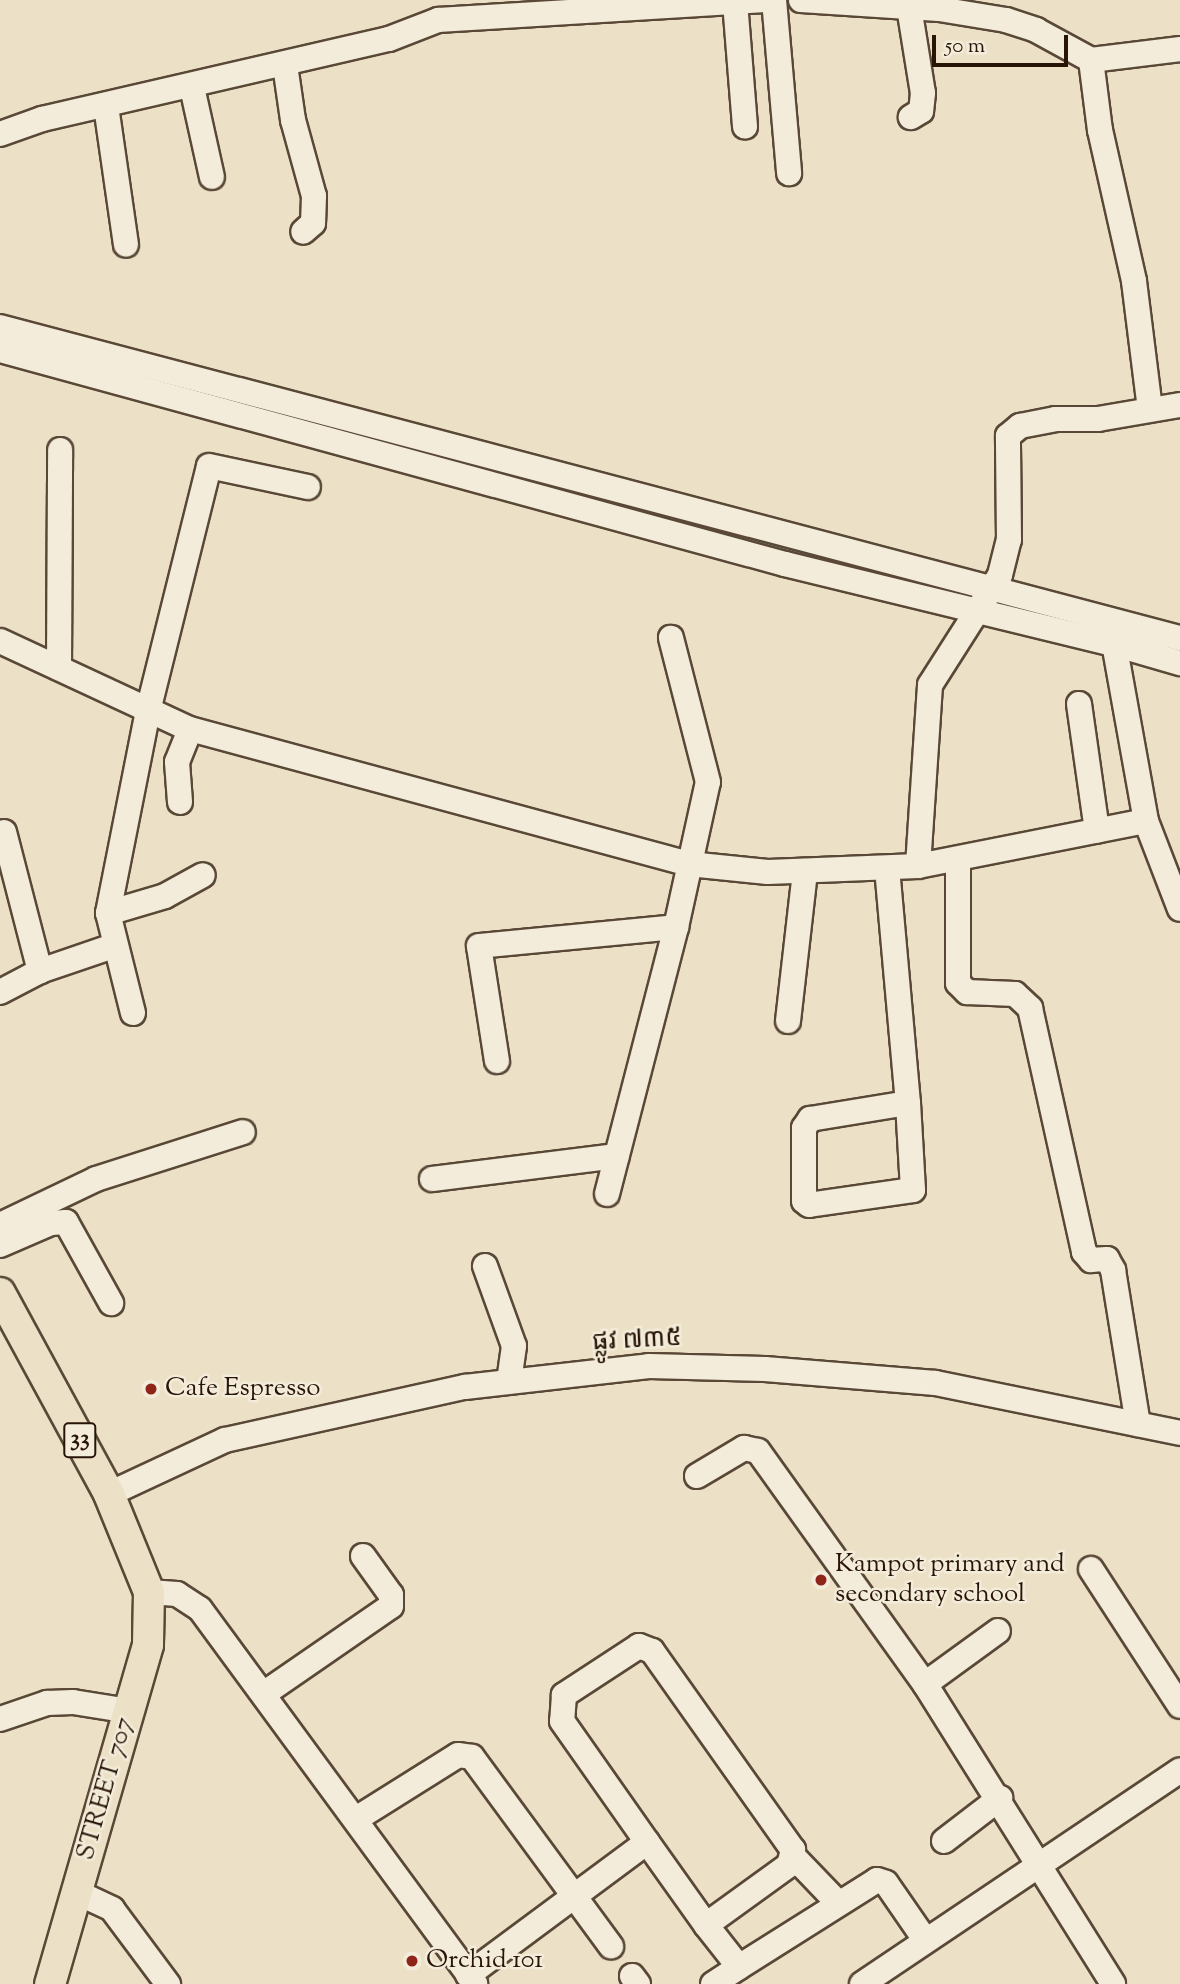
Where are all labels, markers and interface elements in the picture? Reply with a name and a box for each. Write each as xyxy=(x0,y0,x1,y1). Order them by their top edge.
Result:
scale bar xyxy=(935,21,1072,65)
text: 50 m xyxy=(945,32,985,62)
street label: ផ្លូវ ៧៣៥ xyxy=(591,1323,683,1359)
place label: Cafe Espresso xyxy=(165,1373,321,1405)
marker: Cafe Espresso xyxy=(143,1381,159,1397)
road number: 33 xyxy=(62,1420,98,1460)
place label: Kampot primary and secondary school xyxy=(835,1549,1065,1610)
marker: Kampot primary and secondary school xyxy=(813,1572,829,1588)
street label: STREET 707 xyxy=(71,1714,141,1864)
place label: Orchid 101 xyxy=(426,1945,543,1977)
marker: Orchid 101 xyxy=(404,1953,420,1969)

